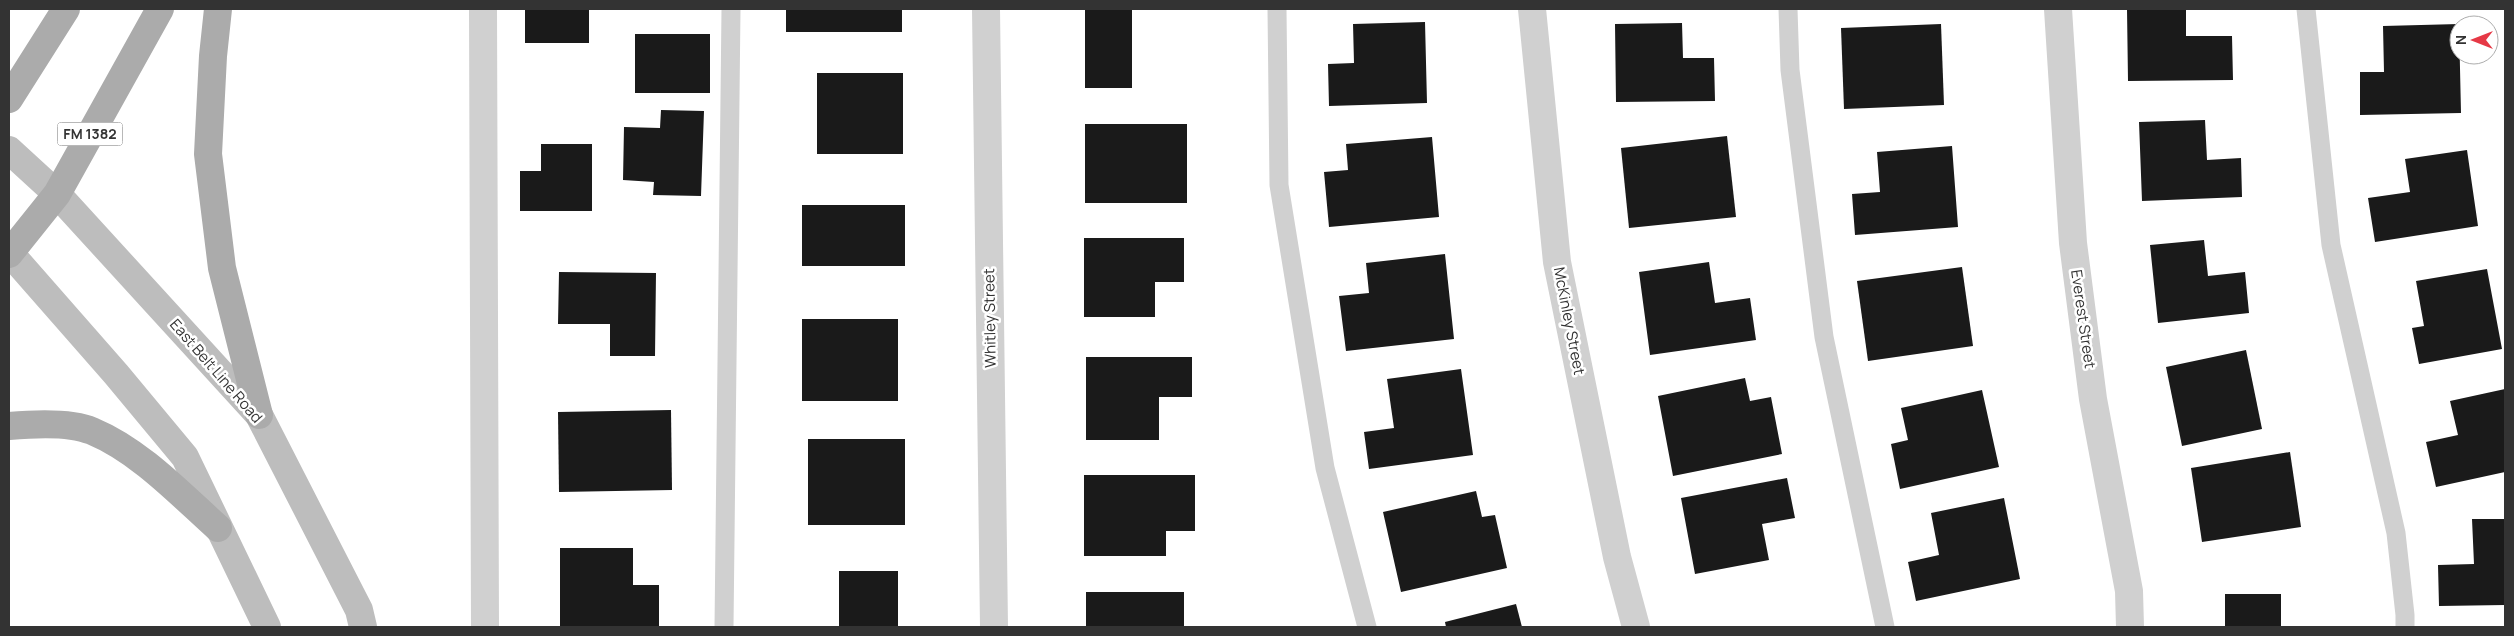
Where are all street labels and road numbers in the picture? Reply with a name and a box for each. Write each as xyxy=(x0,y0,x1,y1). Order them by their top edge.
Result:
road number: FM 1382 xyxy=(58,122,122,146)
street label: McKinley Street xyxy=(1549,265,1590,377)
street label: Whitley Street xyxy=(978,268,1001,368)
street label: Everest Street xyxy=(2066,268,2101,370)
street label: East Belt Line Road xyxy=(165,314,267,427)

